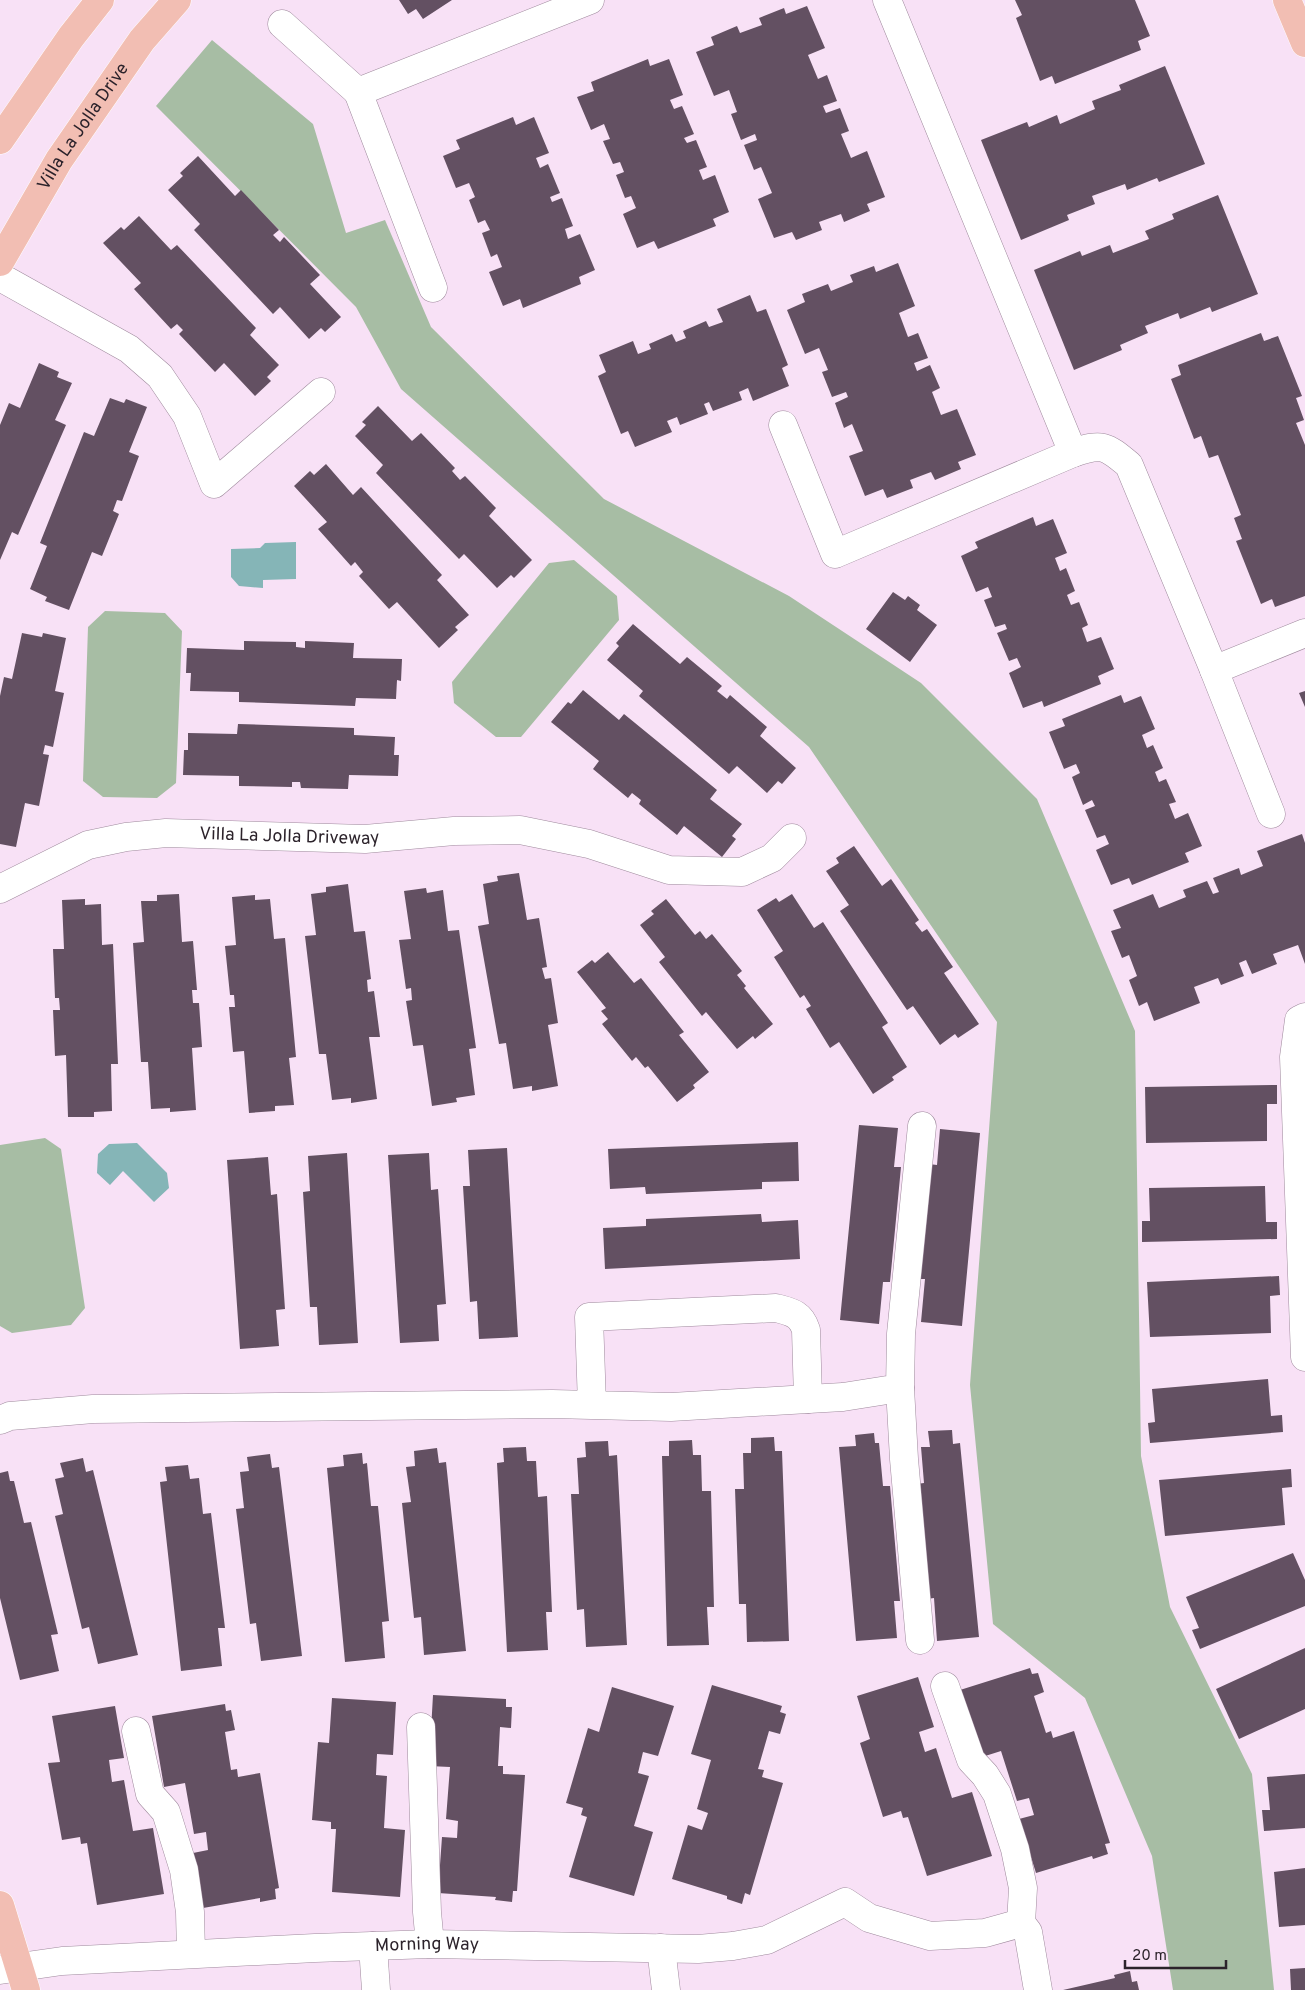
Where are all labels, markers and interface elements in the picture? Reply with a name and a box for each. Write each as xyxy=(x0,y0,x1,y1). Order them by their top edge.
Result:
street label: Villa La Jolla Drive xyxy=(32,58,134,195)
street label: Villa La Jolla Driveway xyxy=(199,823,381,851)
street label: Morning Way xyxy=(374,1932,479,1957)
scale bar xyxy=(1125,1938,1226,1970)
text: 20 m xyxy=(1132,1947,1167,1966)

